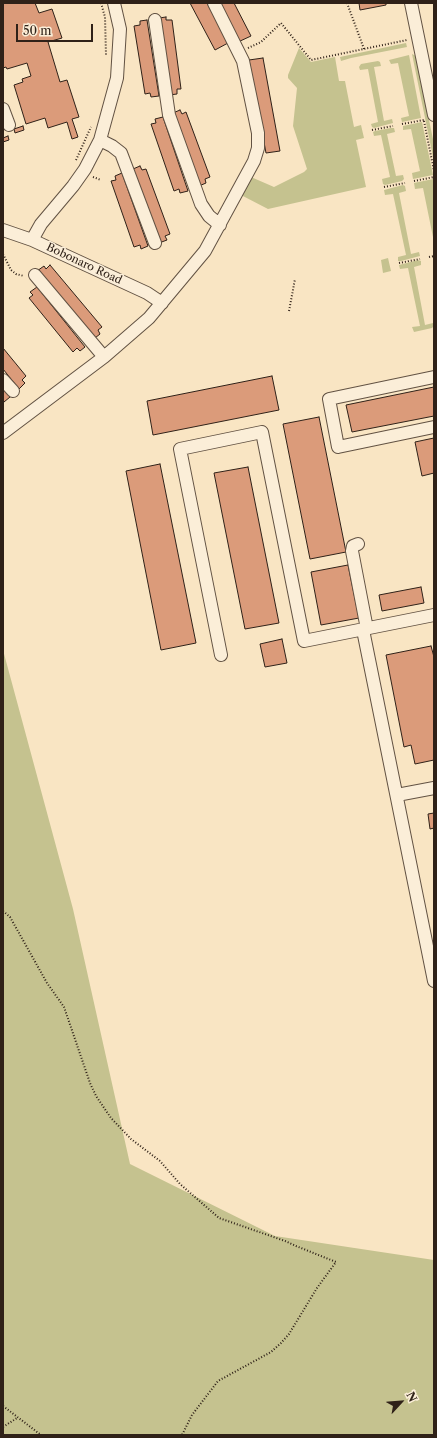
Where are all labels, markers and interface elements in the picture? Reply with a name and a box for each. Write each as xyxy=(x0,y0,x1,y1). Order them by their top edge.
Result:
scale bar xyxy=(18,16,95,42)
text: 50 m xyxy=(23,23,52,38)
street label: Bobonaro Road xyxy=(44,241,124,287)
north arrow xyxy=(381,1382,421,1422)
text: N xyxy=(403,1389,420,1404)

